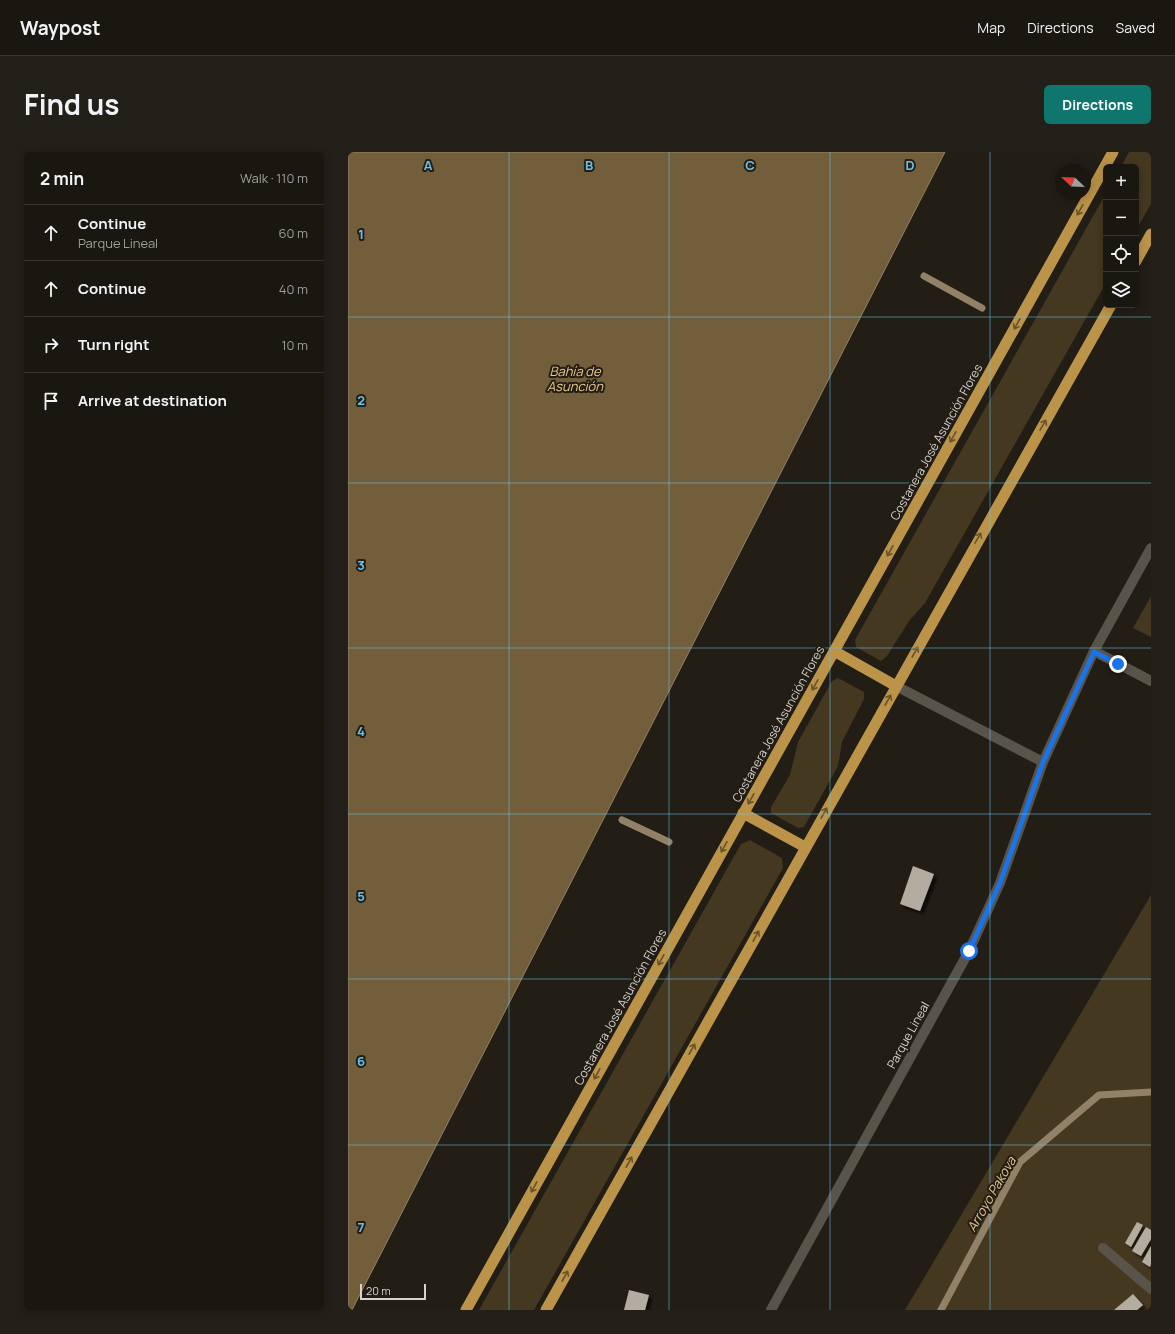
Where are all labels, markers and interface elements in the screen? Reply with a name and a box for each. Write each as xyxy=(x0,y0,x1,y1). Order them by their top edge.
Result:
text: Waypost xyxy=(20,15,100,41)
text: Map xyxy=(977,18,1005,37)
text: Directions xyxy=(1027,18,1094,37)
text: Saved xyxy=(1116,18,1155,37)
text: Find us xyxy=(24,85,119,123)
button: Directions xyxy=(1044,85,1151,124)
text: A xyxy=(424,156,433,174)
text: B xyxy=(585,156,593,174)
text: C xyxy=(745,156,755,174)
text: D xyxy=(905,156,915,174)
north arrow xyxy=(1055,164,1091,200)
map controls xyxy=(1103,164,1139,308)
button: + xyxy=(1103,164,1139,200)
text: 2 min xyxy=(40,167,84,190)
text: Walk · 110 m xyxy=(240,169,308,187)
button: − xyxy=(1103,200,1139,236)
one-way arrow xyxy=(1076,204,1084,216)
text: Continue xyxy=(78,213,146,234)
icon: ahead xyxy=(40,222,62,244)
text: 60 m xyxy=(278,224,308,242)
text: 1 xyxy=(358,225,364,243)
text: Parque Lineal xyxy=(78,234,158,252)
button: locate xyxy=(1103,236,1139,272)
button: layers xyxy=(1103,272,1139,308)
icon: ahead xyxy=(40,278,62,300)
text: Continue xyxy=(78,278,146,299)
text: 40 m xyxy=(279,280,308,298)
one-way arrow xyxy=(1012,318,1020,330)
icon: right xyxy=(40,334,62,356)
text: Turn right xyxy=(78,334,149,355)
text: 10 m xyxy=(281,336,308,354)
street label: Costanera José Asunción Flores xyxy=(886,361,986,523)
water label: Bahía de Asunción xyxy=(547,362,604,395)
icon: arrive xyxy=(40,390,62,412)
text: Arrive at destination xyxy=(78,390,227,411)
text: 2 xyxy=(357,391,365,409)
one-way arrow xyxy=(1039,419,1047,431)
one-way arrow xyxy=(949,431,957,443)
one-way arrow xyxy=(975,532,983,544)
one-way arrow xyxy=(885,545,893,557)
text: 3 xyxy=(357,556,365,574)
street label: Costanera José Asunción Flores xyxy=(728,643,828,805)
one-way arrow xyxy=(911,646,919,658)
route end xyxy=(1109,655,1127,673)
one-way arrow xyxy=(810,679,818,691)
one-way arrow xyxy=(884,694,892,706)
text: 4 xyxy=(357,722,365,740)
one-way arrow xyxy=(747,792,754,804)
one-way arrow xyxy=(821,807,829,819)
one-way arrow xyxy=(720,841,728,853)
text: 5 xyxy=(357,887,365,905)
street label: Costanera José Asunción Flores xyxy=(570,926,670,1088)
one-way arrow xyxy=(752,930,760,942)
route start xyxy=(960,942,978,960)
one-way arrow xyxy=(656,954,664,966)
street label: Parque Lineal xyxy=(883,999,933,1071)
one-way arrow xyxy=(689,1043,697,1055)
text: 6 xyxy=(357,1052,365,1070)
one-way arrow xyxy=(593,1068,601,1080)
water label: Arroyo Pakova xyxy=(962,1153,1020,1235)
one-way arrow xyxy=(625,1157,633,1169)
one-way arrow xyxy=(530,1181,538,1193)
text: 7 xyxy=(358,1218,365,1236)
one-way arrow xyxy=(562,1270,570,1282)
scale bar xyxy=(360,1282,426,1301)
text: 20 m xyxy=(366,1283,391,1298)

